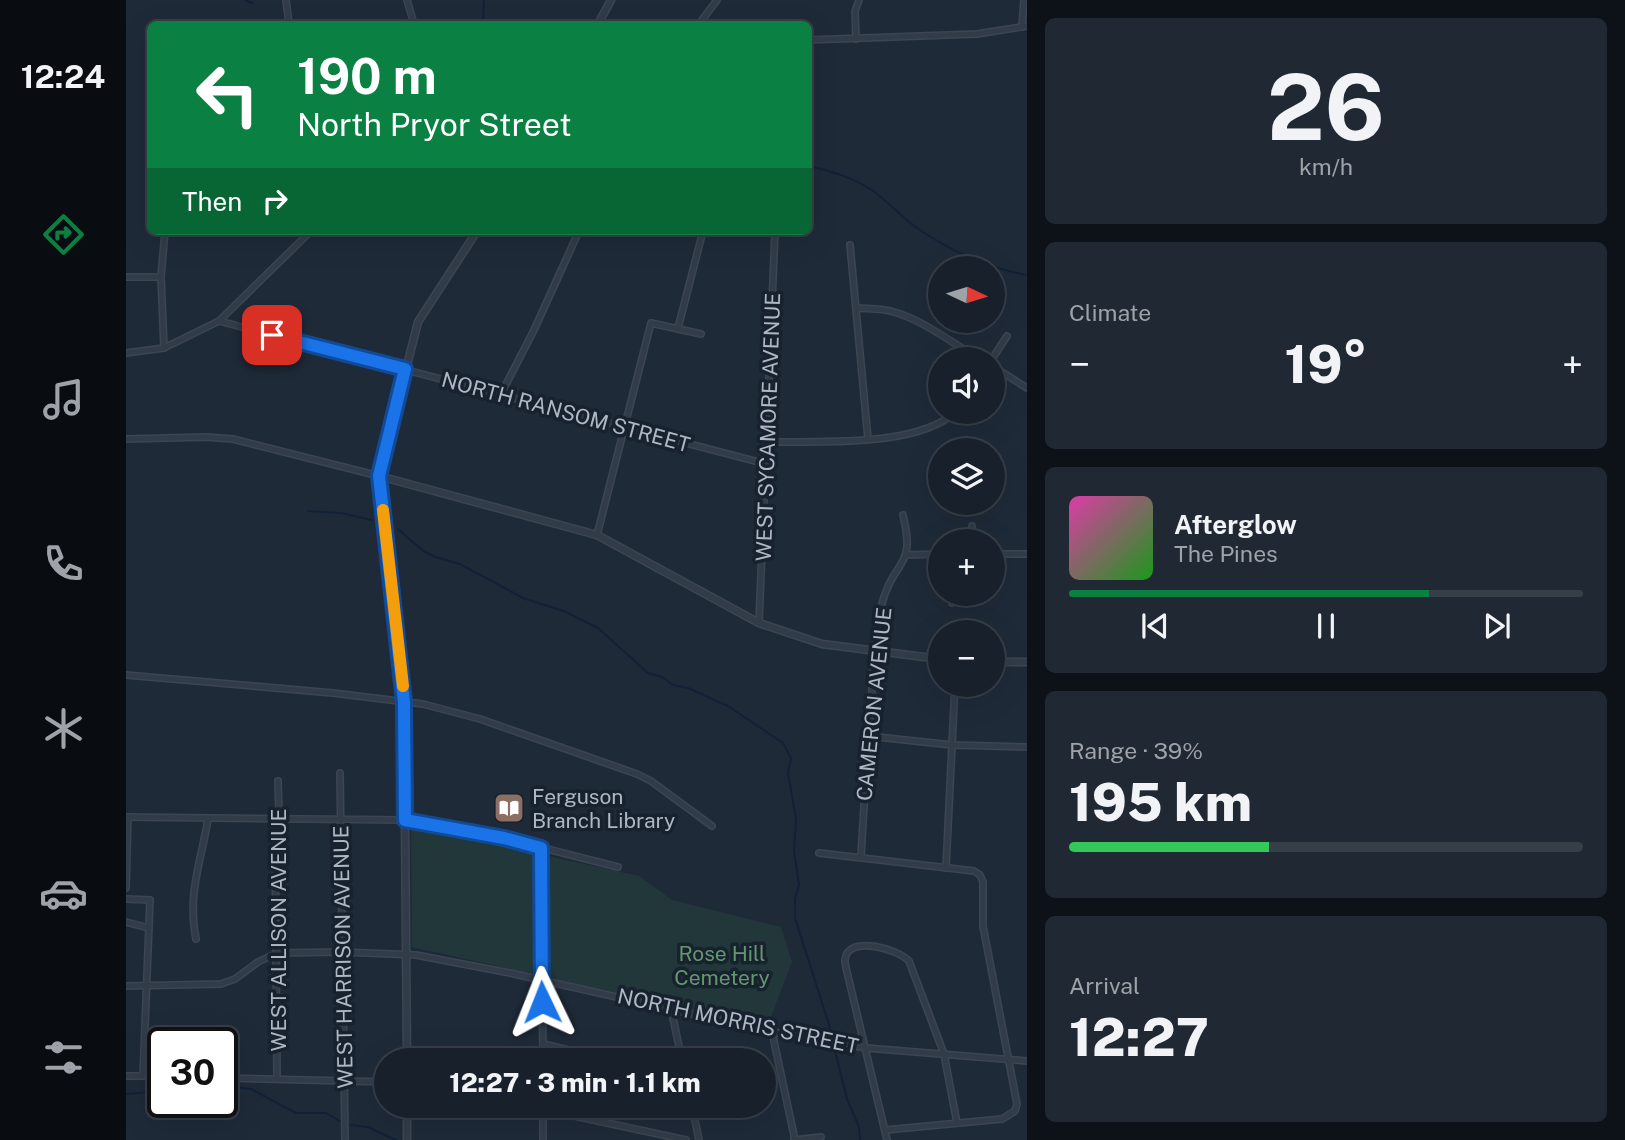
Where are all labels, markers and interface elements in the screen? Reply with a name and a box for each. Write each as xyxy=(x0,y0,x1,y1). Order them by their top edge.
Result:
text: 190 m xyxy=(297,47,437,105)
icon: left xyxy=(182,49,273,140)
text: 26 xyxy=(1267,54,1385,160)
text: 12:24 xyxy=(21,58,105,95)
text: North Pryor Street xyxy=(297,106,572,143)
text: km/h xyxy=(1299,153,1353,180)
icon: right xyxy=(256,182,294,220)
text: Then xyxy=(182,186,242,217)
icon: directions xyxy=(39,210,88,259)
north arrow xyxy=(928,256,1004,332)
map controls xyxy=(928,256,1005,697)
street label: WEST SYCAMORE AVENUE xyxy=(751,292,785,562)
text: Climate xyxy=(1069,299,1151,326)
pin xyxy=(242,305,302,365)
icon: arrive xyxy=(253,316,291,354)
text: 19° xyxy=(1285,334,1367,395)
text: − xyxy=(1069,342,1090,387)
text: + xyxy=(1562,342,1583,387)
button: sound xyxy=(928,347,1005,424)
street label: NORTH RANSOM STREET xyxy=(439,367,693,457)
icon: music xyxy=(39,375,88,424)
button: layers xyxy=(928,438,1005,515)
text: Afterglow xyxy=(1174,509,1297,540)
button: + xyxy=(928,529,1005,606)
icon: phone xyxy=(39,539,88,588)
text: The Pines xyxy=(1174,540,1278,567)
street label: CAMERON AVENUE xyxy=(851,606,897,802)
icon: previous xyxy=(1136,607,1174,645)
icon: pause xyxy=(1307,607,1345,645)
icon: next xyxy=(1478,607,1516,645)
button: − xyxy=(928,620,1005,697)
icon: climate xyxy=(39,704,88,753)
text: Range · 39% xyxy=(1069,737,1203,764)
text: 195 km xyxy=(1069,772,1252,833)
place label: Ferguson Branch Library xyxy=(532,784,675,833)
library icon: Ferguson Branch Library xyxy=(492,791,526,825)
street label: WEST ALLISON AVENUE xyxy=(266,809,291,1051)
street label: WEST HARRISON AVENUE xyxy=(328,825,358,1089)
icon: car xyxy=(39,869,88,918)
park label: Rose Hill Cemetery xyxy=(674,941,770,990)
position arrow xyxy=(505,965,579,1039)
text: Arrival xyxy=(1069,972,1140,999)
street label: NORTH MORRIS STREET xyxy=(615,983,861,1059)
text: 12:27 xyxy=(1069,1007,1209,1068)
speed limit sign: 30 xyxy=(147,1027,238,1118)
icon: filters xyxy=(39,1033,88,1082)
text: 12:27 · 3 min · 1.1 km xyxy=(449,1067,701,1098)

